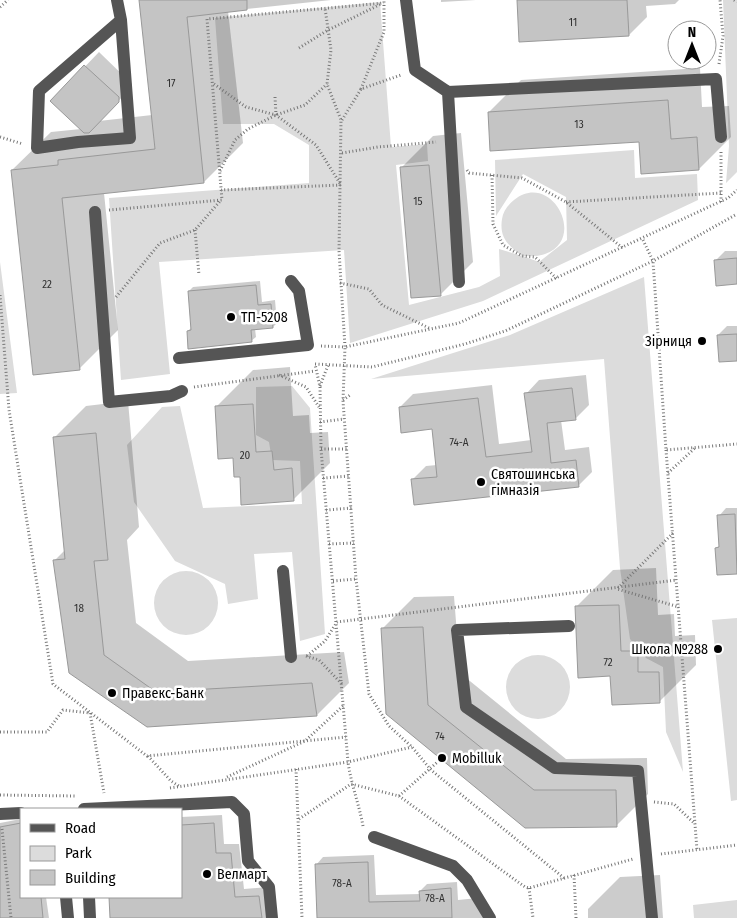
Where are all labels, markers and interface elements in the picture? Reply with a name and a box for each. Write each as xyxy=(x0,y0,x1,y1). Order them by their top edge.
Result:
house number: 11 xyxy=(569,16,577,29)
north arrow xyxy=(667,20,717,70)
text: N xyxy=(688,24,696,41)
house number: 17 xyxy=(167,77,176,90)
house number: 13 xyxy=(574,118,584,131)
house number: 15 xyxy=(413,195,423,208)
house number: 22 xyxy=(42,278,52,291)
place label: ТП-5208 xyxy=(241,309,288,326)
marker: ТП-5208 xyxy=(225,311,237,323)
place label: Зірниця xyxy=(645,333,692,350)
marker: Зірниця xyxy=(696,335,708,347)
house number: 74-А xyxy=(449,436,469,449)
house number: 20 xyxy=(240,449,251,462)
place label: Святошинська гімназія xyxy=(491,466,575,499)
marker: Святошинська гімназія xyxy=(475,476,487,488)
house number: 18 xyxy=(74,602,84,615)
place label: Школа №288 xyxy=(631,641,708,658)
marker: Школа №288 xyxy=(712,643,724,655)
house number: 72 xyxy=(603,656,613,669)
place label: Правекс-Банк xyxy=(122,685,204,702)
marker: Правекс-Банк xyxy=(106,687,118,699)
house number: 74 xyxy=(435,730,445,743)
place label: Mobilluk xyxy=(452,750,502,767)
marker: Mobilluk xyxy=(436,752,448,764)
legend xyxy=(20,808,182,898)
text: Road xyxy=(65,819,96,837)
text: Park xyxy=(65,844,92,862)
place label: Велмарт xyxy=(217,866,267,883)
marker: Велмарт xyxy=(201,868,213,880)
text: Building xyxy=(65,869,116,887)
house number: 78-А xyxy=(332,877,352,890)
house number: 78-А xyxy=(425,892,445,905)

